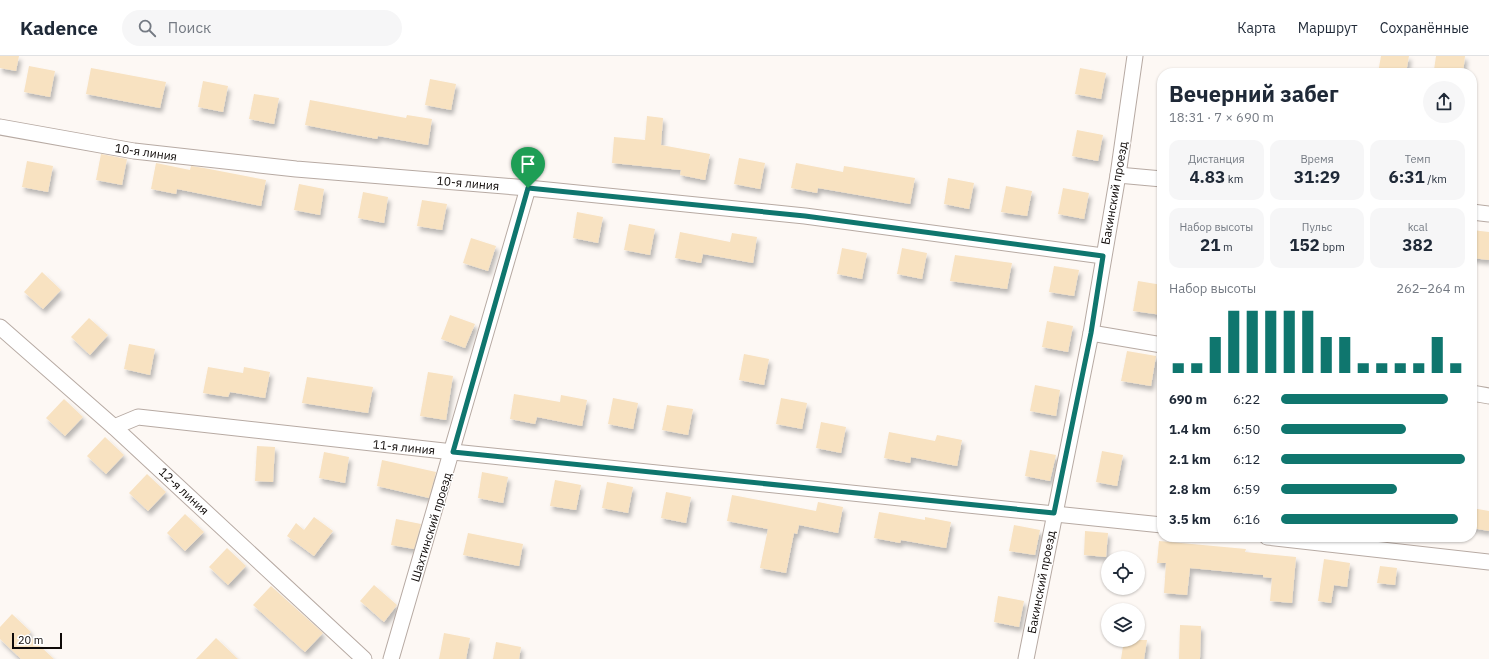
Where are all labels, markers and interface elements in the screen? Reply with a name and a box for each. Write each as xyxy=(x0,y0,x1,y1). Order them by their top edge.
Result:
search box xyxy=(122,10,402,46)
text: Kadence xyxy=(20,16,98,40)
icon: search xyxy=(136,17,158,39)
text: Поиск xyxy=(168,18,211,37)
text: Карта xyxy=(1237,19,1276,37)
text: Маршрут xyxy=(1298,19,1358,37)
text: Сохранённые xyxy=(1380,19,1469,37)
text: Вечерний забег xyxy=(1169,79,1339,108)
button: share xyxy=(1423,81,1465,123)
text: 18:31 · 7 × 690 m xyxy=(1169,109,1274,126)
street label: 10-я линия xyxy=(114,140,178,164)
street label: Бакинский проезд xyxy=(1098,140,1130,246)
pin xyxy=(511,147,545,188)
text: Дистанция xyxy=(1188,152,1245,166)
text: Время xyxy=(1300,152,1334,166)
text: Темп xyxy=(1405,152,1430,166)
icon: arrive xyxy=(517,153,539,175)
text: 4.83 xyxy=(1189,166,1225,188)
text: 31:29 xyxy=(1294,166,1340,188)
text: 6:31 xyxy=(1388,166,1425,188)
text: km xyxy=(1225,172,1243,186)
text: /km xyxy=(1425,172,1447,186)
street label: 10-я линия xyxy=(436,173,500,193)
text: Набор высоты xyxy=(1179,220,1253,234)
text: Пульс xyxy=(1302,220,1332,234)
text: kcal xyxy=(1408,220,1428,234)
text: 21 xyxy=(1200,234,1220,256)
text: 152 xyxy=(1289,234,1320,256)
text: 382 xyxy=(1402,234,1433,256)
text: m xyxy=(1220,240,1233,254)
text: bpm xyxy=(1320,240,1345,254)
text: Набор высоты xyxy=(1169,280,1256,297)
text: 262–264 m xyxy=(1396,280,1465,297)
text: 690 m xyxy=(1169,391,1207,408)
text: 6:22 xyxy=(1233,391,1260,408)
text: 1.4 km xyxy=(1169,421,1211,438)
text: 6:50 xyxy=(1233,421,1260,438)
street label: 11-я линия xyxy=(372,436,436,458)
text: 2.1 km xyxy=(1169,451,1211,468)
text: 6:12 xyxy=(1233,451,1260,468)
street label: 12-я линия xyxy=(156,464,212,518)
street label: Шахтинский проезд xyxy=(407,470,455,584)
text: 2.8 km xyxy=(1169,481,1211,498)
text: 6:59 xyxy=(1233,481,1260,498)
text: 3.5 km xyxy=(1169,511,1211,528)
text: 6:16 xyxy=(1233,511,1260,528)
street label: Бакинский проезд xyxy=(1024,529,1058,635)
map controls xyxy=(1101,551,1145,647)
button: locate xyxy=(1101,551,1145,595)
button: layers xyxy=(1101,603,1145,647)
scale bar xyxy=(12,631,62,650)
text: 20 m xyxy=(18,633,43,647)

